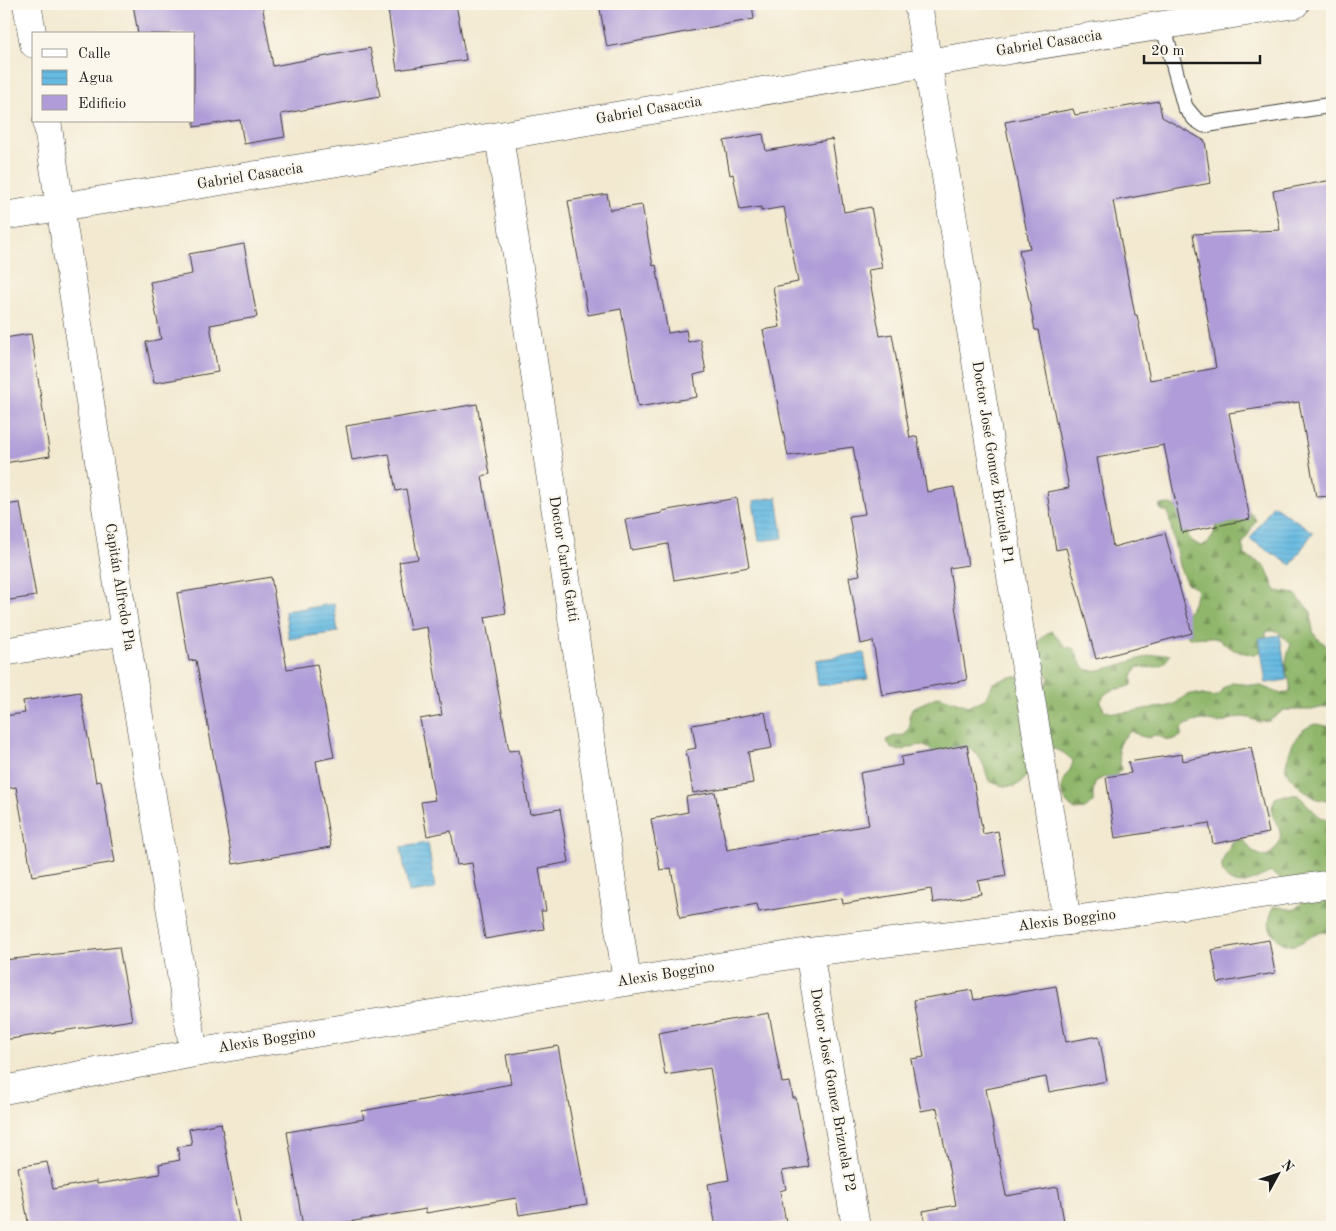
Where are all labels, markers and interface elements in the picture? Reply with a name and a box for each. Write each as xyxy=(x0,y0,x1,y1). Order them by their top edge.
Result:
street label: Gabriel Casaccia xyxy=(995,28,1104,60)
legend xyxy=(32,32,195,122)
scale bar xyxy=(1144,32,1260,64)
text: 20 m xyxy=(1151,44,1185,59)
text: Calle xyxy=(78,47,111,62)
text: Agua xyxy=(78,71,114,86)
street label: Gabriel Casaccia xyxy=(595,94,704,128)
text: Edificio xyxy=(78,97,126,112)
street label: Gabriel Casaccia xyxy=(196,161,305,193)
street label: Doctor José Gomez Brizuela P1 xyxy=(968,360,1016,566)
street label: Doctor Carlos Gatti xyxy=(546,495,580,623)
street label: Capitán Alfredo Pla xyxy=(102,522,137,652)
street label: Alexis Boggino xyxy=(1017,908,1117,934)
street label: Alexis Boggino xyxy=(616,960,716,990)
street label: Doctor José Gomez Brizuela P2 xyxy=(807,987,857,1193)
street label: Alexis Boggino xyxy=(217,1026,317,1056)
north arrow xyxy=(1254,1148,1304,1198)
text: N xyxy=(1278,1158,1296,1175)

